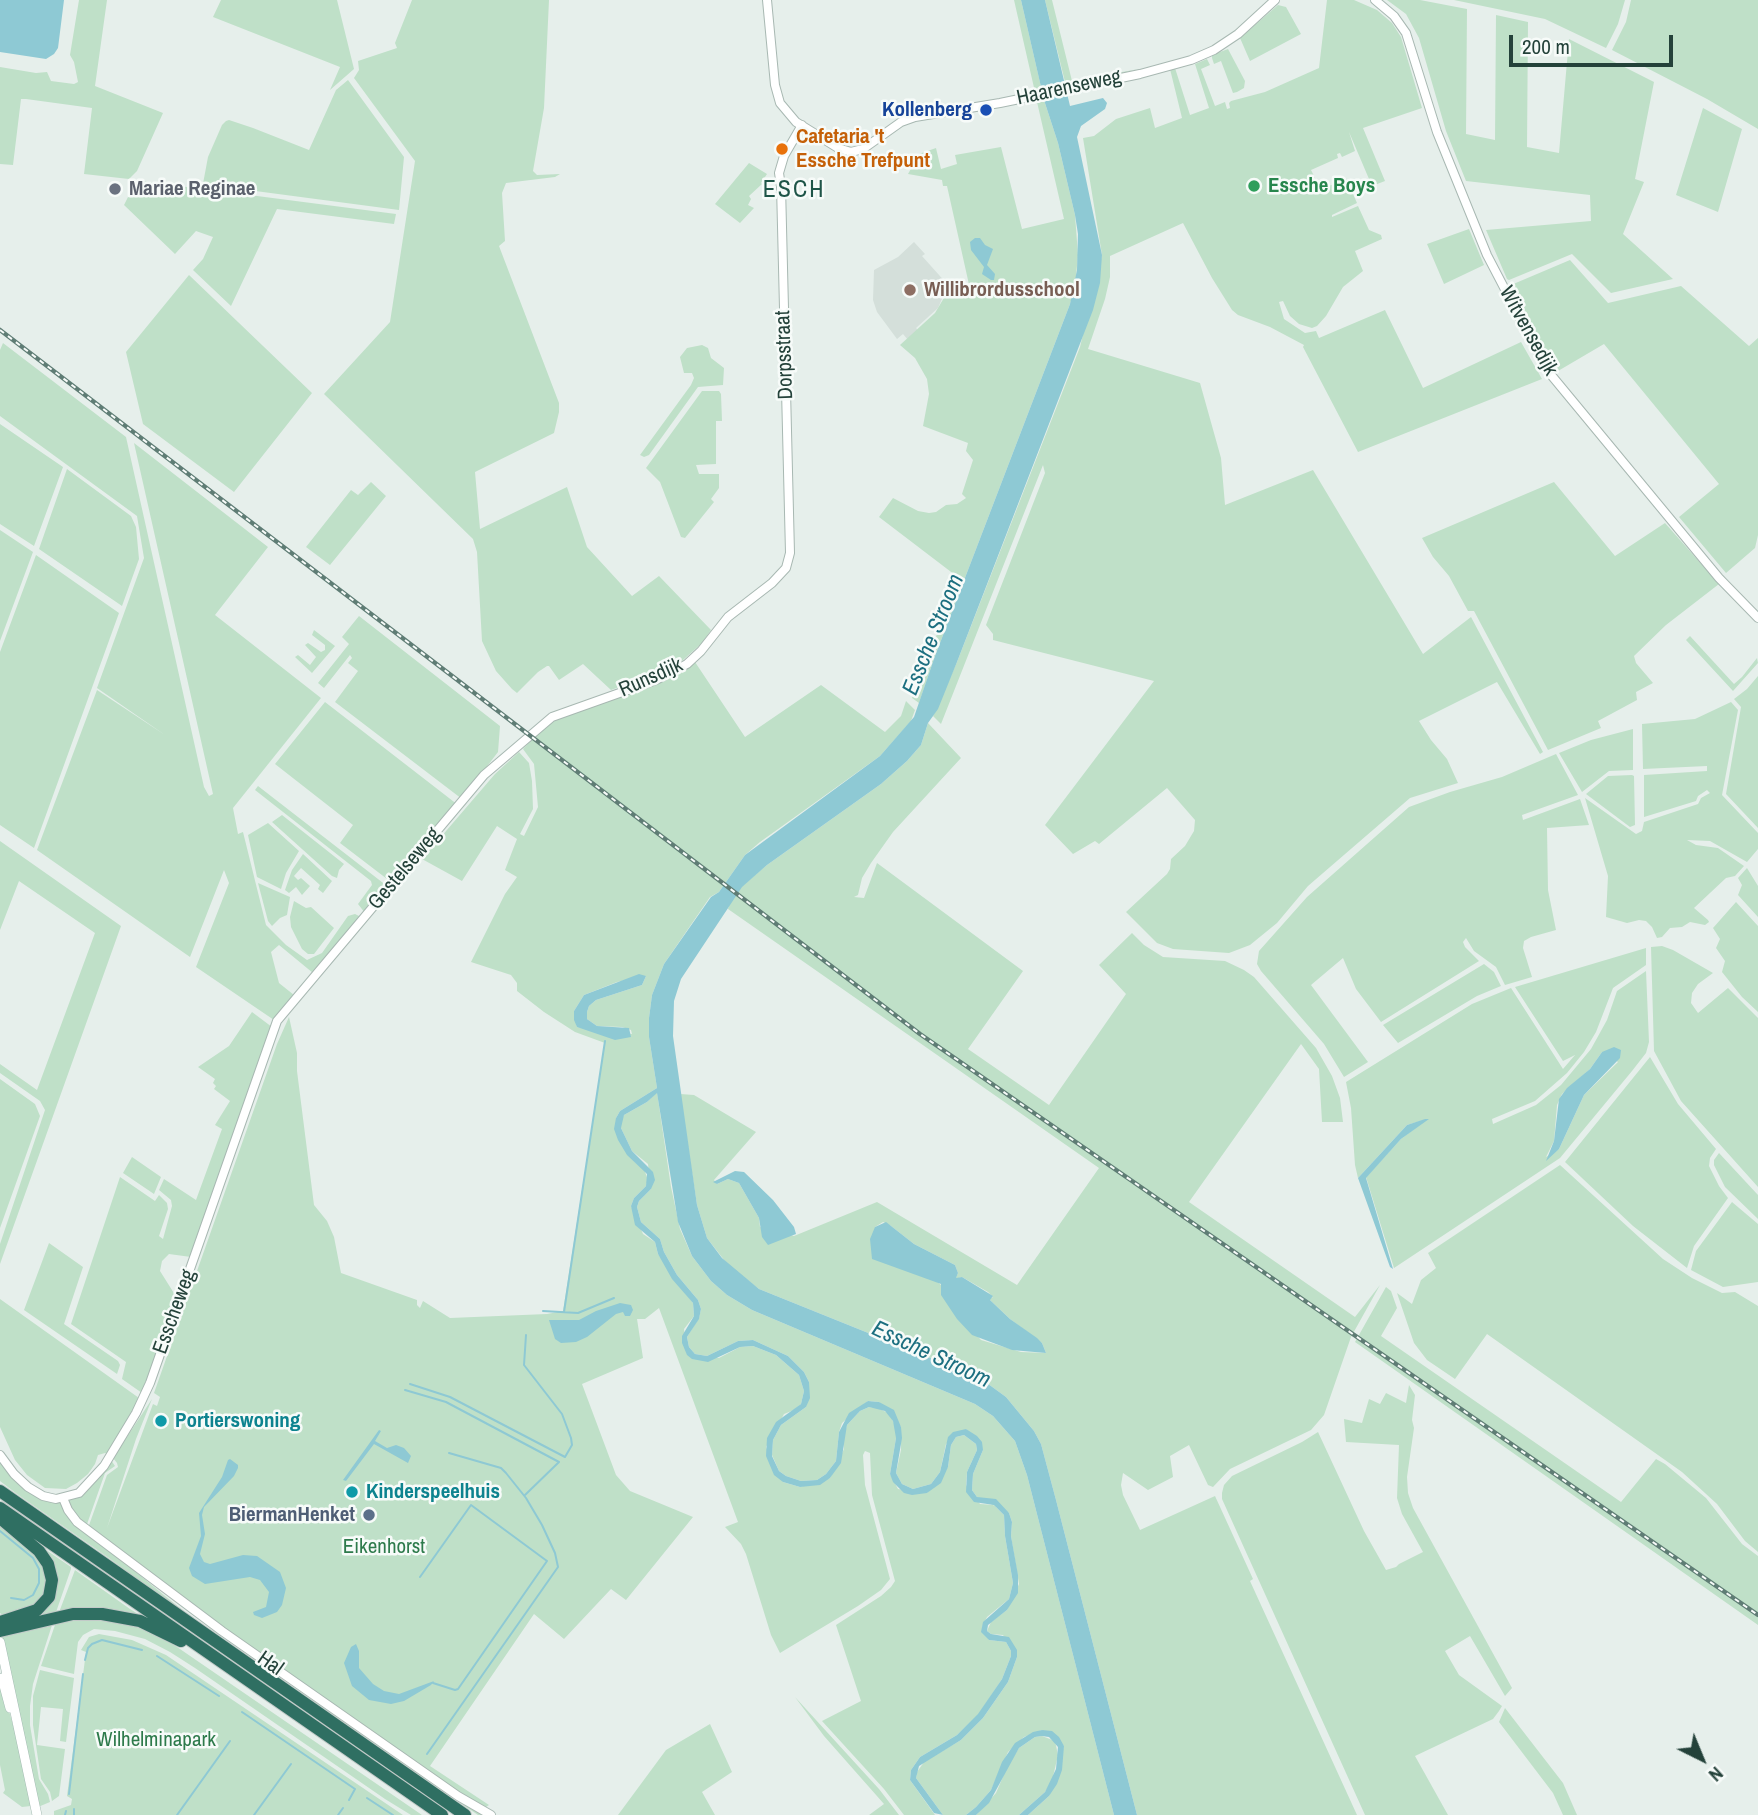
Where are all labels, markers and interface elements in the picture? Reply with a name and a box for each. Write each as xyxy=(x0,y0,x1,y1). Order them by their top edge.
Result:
scale bar xyxy=(1513,21,1678,65)
text: 200 m xyxy=(1522,32,1570,61)
street label: Haarenseweg xyxy=(1014,65,1124,111)
place label: Kollenberg xyxy=(882,97,972,123)
marker: Kollenberg xyxy=(978,102,994,118)
place label: Cafetaria 't Essche Trefpunt xyxy=(796,124,930,174)
marker: Cafetaria 't Essche Trefpunt xyxy=(774,141,790,157)
place label: Essche Boys xyxy=(1268,173,1375,199)
place label: Mariae Reginae xyxy=(129,176,255,202)
district label: ESCH xyxy=(763,177,825,205)
marker: Essche Boys xyxy=(1246,178,1262,194)
marker: Mariae Reginae xyxy=(107,181,123,197)
place label: Willibrordusschool xyxy=(924,277,1080,303)
marker: Willibrordusschool xyxy=(902,282,918,298)
street label: Witvensedijk xyxy=(1493,282,1563,380)
street label: Dorpsstraat xyxy=(771,310,799,400)
water label: Essche Stroom xyxy=(897,571,971,699)
street label: Runsdijk xyxy=(615,653,687,703)
street label: Gestelseweg xyxy=(363,823,447,915)
street label: Esscheweg xyxy=(148,1266,202,1358)
water label: Essche Stroom xyxy=(867,1315,995,1395)
place label: Portierswoning xyxy=(175,1408,300,1434)
marker: Portierswoning xyxy=(153,1413,169,1429)
place label: Kinderspeelhuis xyxy=(366,1479,500,1505)
marker: Kinderspeelhuis xyxy=(344,1484,360,1500)
place label: BiermanHenket xyxy=(229,1502,355,1528)
marker: BiermanHenket xyxy=(361,1507,377,1523)
park label: Eikenhorst xyxy=(343,1534,425,1560)
street label: Hal xyxy=(252,1646,288,1682)
north arrow xyxy=(1667,1724,1737,1794)
park label: Wilhelminapark xyxy=(96,1727,216,1753)
text: N xyxy=(1703,1761,1729,1788)

